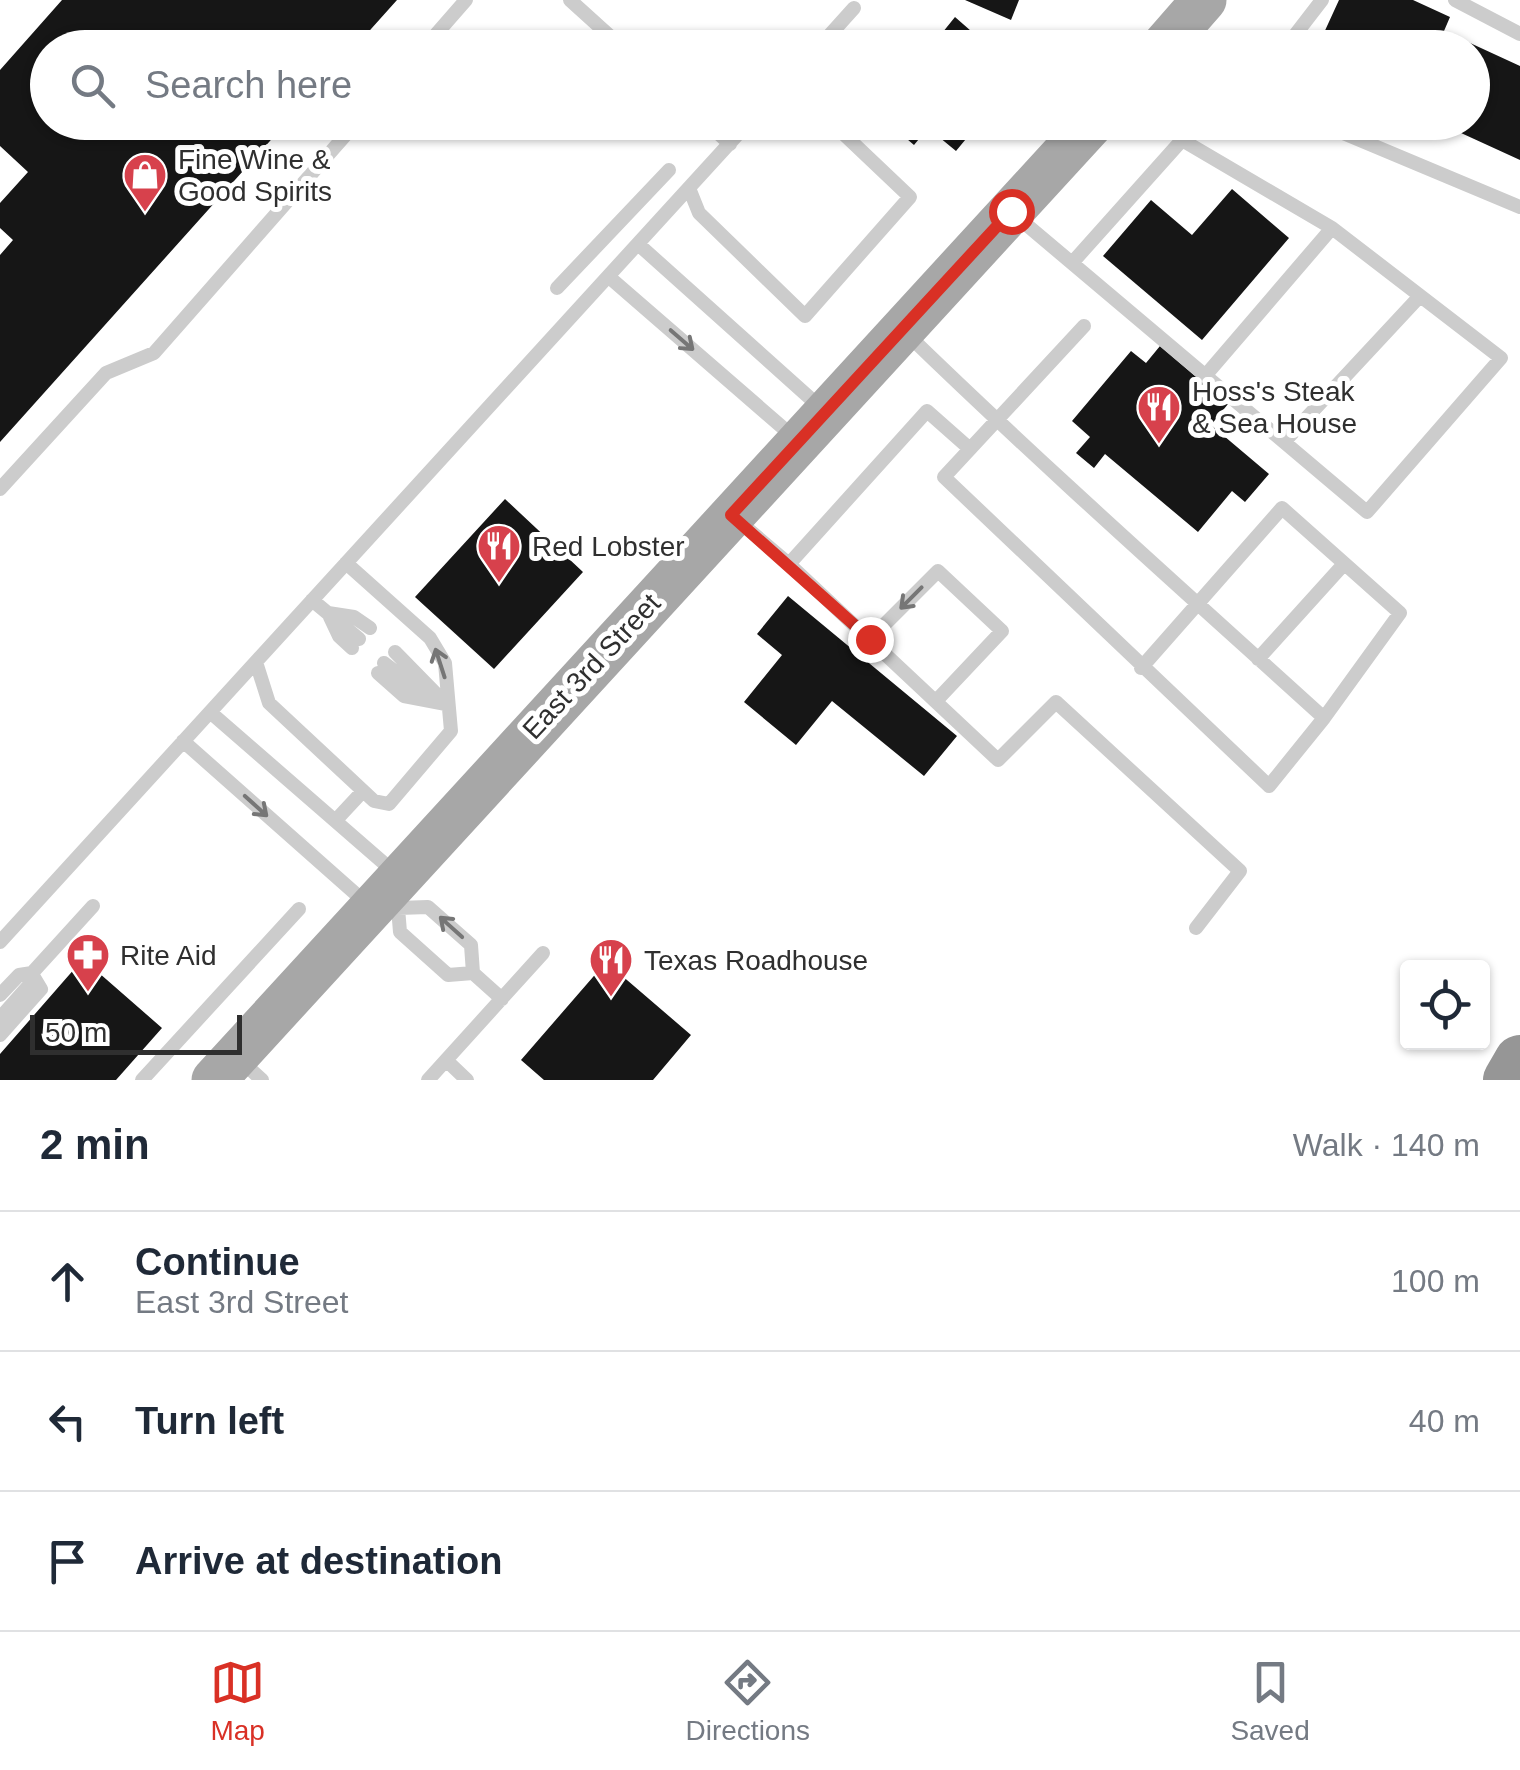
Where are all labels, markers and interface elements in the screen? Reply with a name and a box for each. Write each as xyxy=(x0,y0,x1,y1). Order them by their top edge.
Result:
search box xyxy=(30,30,1490,140)
icon: search xyxy=(65,58,120,113)
text: Search here xyxy=(145,64,352,106)
place label: Fine Wine & Good Spirits xyxy=(178,144,332,207)
shop icon: Fine Wine & Good Spirits xyxy=(122,152,168,213)
route start xyxy=(989,189,1035,235)
one-way arrow xyxy=(669,329,694,352)
place label: Hoss's Steak & Sea House xyxy=(1192,376,1357,439)
restaurant icon: Hoss's Steak & Sea House xyxy=(1136,384,1182,445)
restaurant icon: Red Lobster xyxy=(476,523,522,584)
place label: Red Lobster xyxy=(532,531,685,562)
one-way arrow xyxy=(899,586,923,610)
street label: East 3rd Street xyxy=(516,587,667,745)
route end xyxy=(848,617,894,663)
one-way arrow xyxy=(430,648,448,679)
one-way arrow xyxy=(243,794,268,817)
one-way arrow xyxy=(439,917,465,939)
pharmacy icon: Rite Aid xyxy=(65,932,111,993)
restaurant icon: Texas Roadhouse xyxy=(588,937,634,998)
place label: Rite Aid xyxy=(120,940,217,971)
place label: Texas Roadhouse xyxy=(644,945,868,976)
map controls xyxy=(1400,960,1490,1050)
button: locate xyxy=(1400,960,1490,1050)
scale bar xyxy=(30,1010,242,1054)
text: 50 m xyxy=(45,1017,107,1048)
text: 2 min xyxy=(40,1121,150,1168)
text: Walk · 140 m xyxy=(1293,1127,1480,1163)
text: Continue xyxy=(135,1241,300,1283)
icon: ahead xyxy=(40,1254,95,1309)
text: 100 m xyxy=(1391,1263,1480,1299)
text: East 3rd Street xyxy=(135,1284,348,1320)
icon: left xyxy=(40,1394,95,1449)
text: Turn left xyxy=(135,1400,284,1442)
text: 40 m xyxy=(1409,1403,1480,1439)
icon: arrive xyxy=(40,1534,95,1589)
text: Arrive at destination xyxy=(135,1540,502,1582)
tab: Map xyxy=(210,1655,265,1747)
tab: Directions xyxy=(686,1655,810,1747)
tab: Saved xyxy=(1230,1655,1310,1747)

